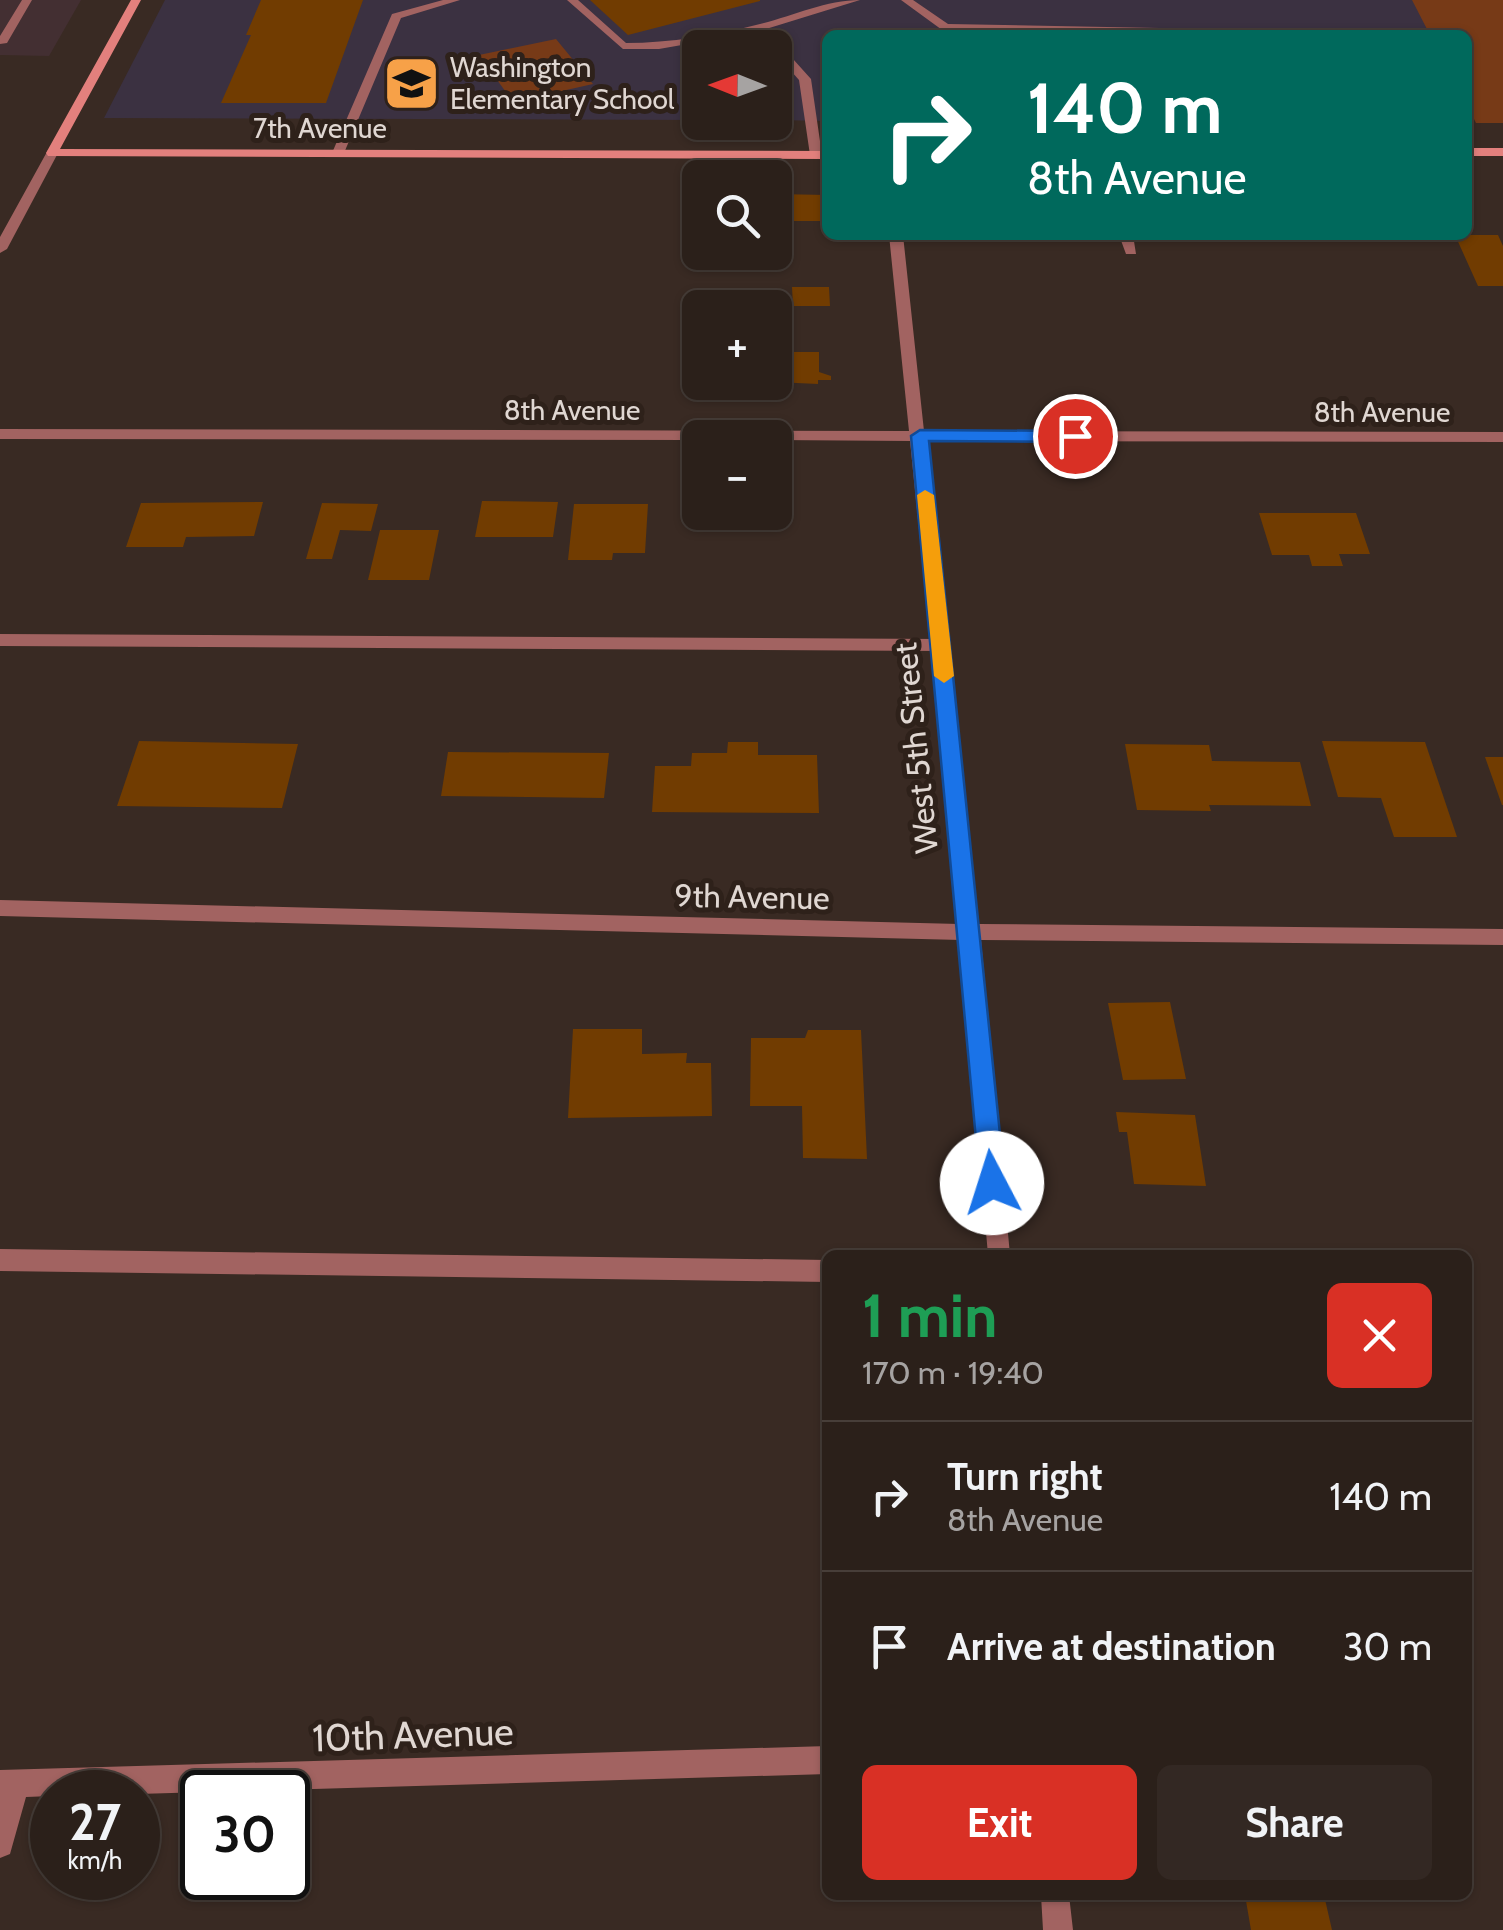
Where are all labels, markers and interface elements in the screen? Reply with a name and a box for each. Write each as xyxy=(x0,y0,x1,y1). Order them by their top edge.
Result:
north arrow xyxy=(682,30,792,140)
map controls xyxy=(682,30,792,530)
place label: Washington Elementary School xyxy=(450,50,675,116)
school or university icon: Washington Elementary School xyxy=(381,53,441,113)
text: 140 m xyxy=(1027,65,1222,151)
icon: right xyxy=(862,70,992,200)
street label: 7th Avenue xyxy=(253,111,387,145)
text: 8th Avenue xyxy=(1027,151,1247,205)
button: search xyxy=(682,160,792,270)
button: + xyxy=(682,290,792,400)
street label: 8th Avenue xyxy=(504,393,640,427)
pin xyxy=(1033,394,1118,479)
street label: 8th Avenue xyxy=(1314,395,1450,429)
icon: arrive xyxy=(1048,409,1103,464)
button: − xyxy=(682,420,792,530)
street label: West 5th Street xyxy=(885,641,946,855)
street label: 9th Avenue xyxy=(674,876,830,917)
position arrow xyxy=(940,1131,1044,1235)
text: 1 min xyxy=(862,1279,997,1352)
button: close xyxy=(1327,1283,1432,1388)
text: 170 m · 19:40 xyxy=(862,1353,1044,1392)
text: Turn right xyxy=(947,1453,1103,1500)
icon: right xyxy=(862,1469,917,1524)
text: 140 m xyxy=(1329,1473,1432,1520)
text: 8th Avenue xyxy=(947,1500,1103,1539)
icon: arrive xyxy=(862,1619,917,1674)
text: Arrive at destination xyxy=(947,1623,1276,1670)
text: 30 m xyxy=(1343,1623,1432,1670)
street label: 10th Avenue xyxy=(312,1708,514,1761)
button: Exit xyxy=(862,1765,1137,1880)
button: Share xyxy=(1157,1765,1432,1880)
speed limit sign: 30 xyxy=(180,1770,310,1900)
text: 27 xyxy=(69,1792,121,1853)
text: km/h xyxy=(68,1845,122,1875)

